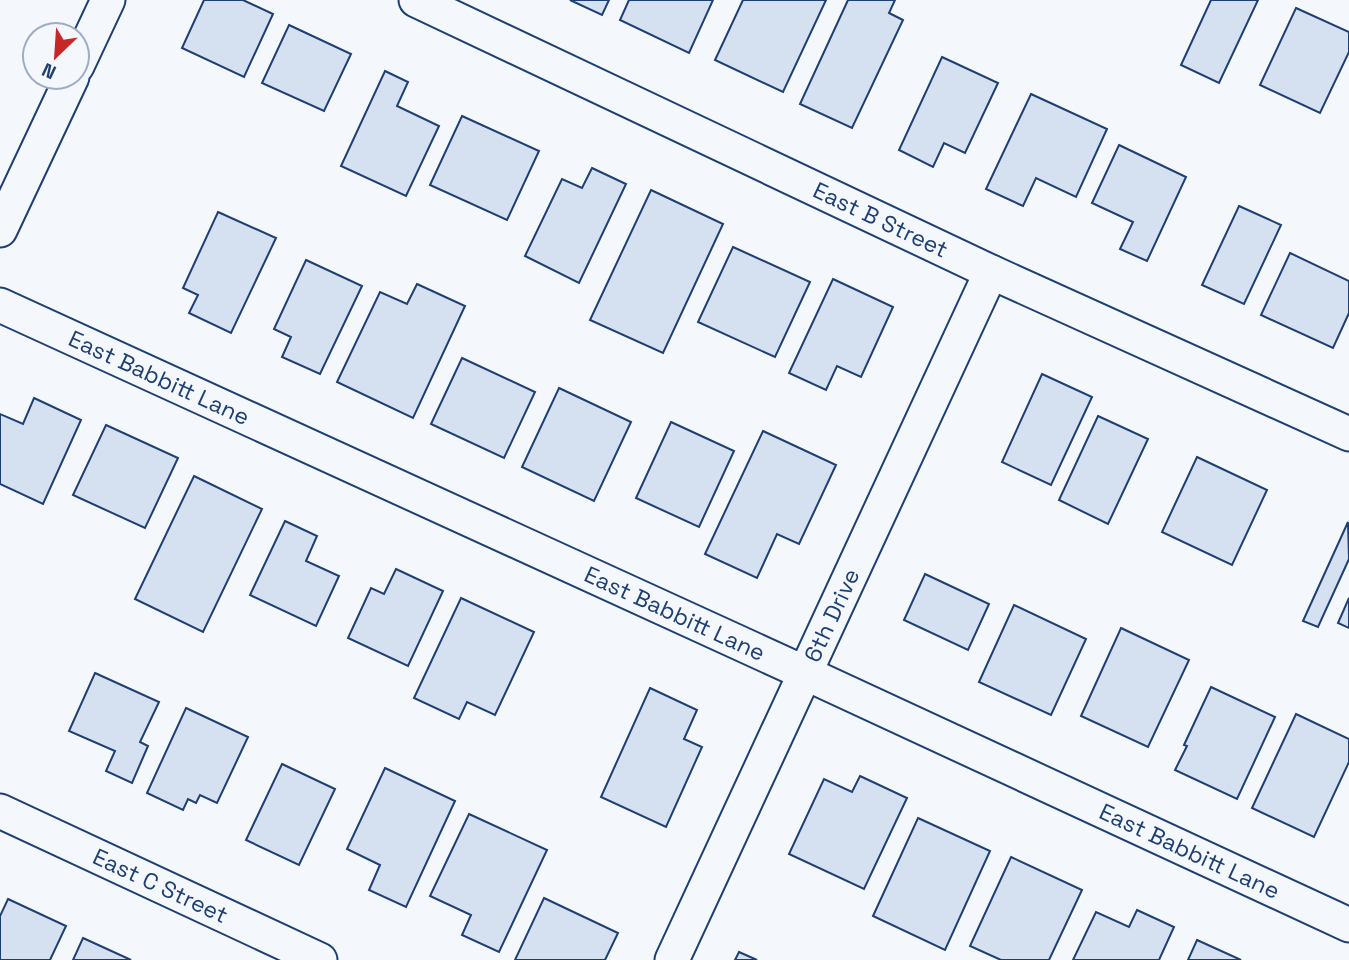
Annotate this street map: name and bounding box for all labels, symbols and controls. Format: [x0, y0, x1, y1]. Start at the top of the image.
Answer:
north arrow [21, 21, 91, 91]
text: N [38, 57, 60, 85]
street label: East B Street [808, 175, 953, 265]
street label: East Babbitt Lane [64, 323, 254, 432]
street label: East Babbitt Lane [580, 559, 770, 668]
street label: 6th Drive [797, 564, 866, 667]
street label: East Babbitt Lane [1095, 796, 1285, 906]
street label: East C Street [88, 841, 233, 930]

